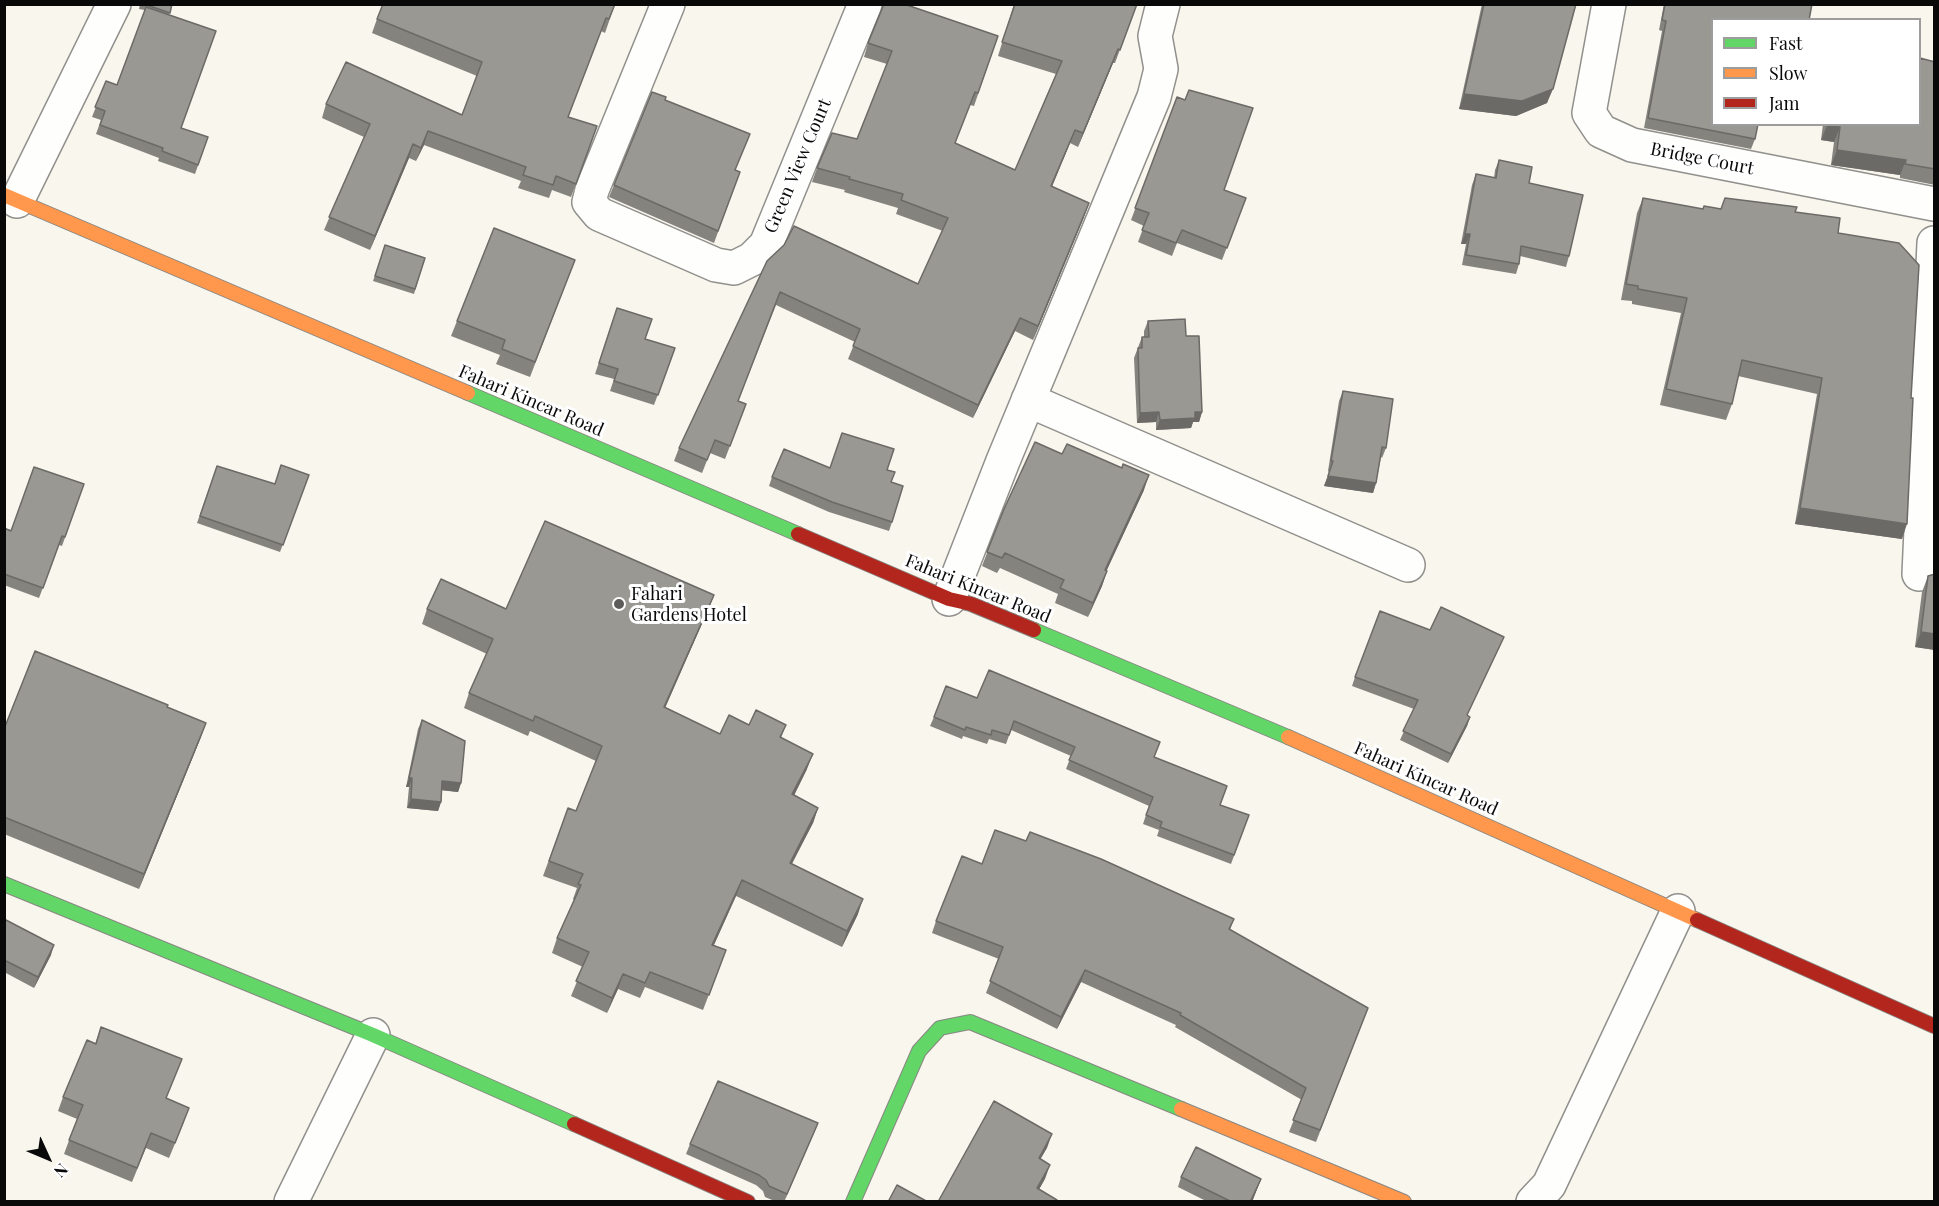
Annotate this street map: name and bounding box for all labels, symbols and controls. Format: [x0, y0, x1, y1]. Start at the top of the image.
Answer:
legend [1711, 18, 1921, 126]
text: Fast [1769, 31, 1802, 55]
text: Slow [1769, 61, 1807, 85]
text: Jam [1769, 91, 1799, 115]
street label: Green View Court [760, 95, 836, 237]
street label: Bridge Court [1648, 138, 1756, 180]
street label: Fahari Kincar Road [455, 361, 607, 441]
street label: Fahari Kincar Road [902, 550, 1054, 628]
place label: Fahari Gardens Hotel [631, 583, 747, 626]
marker: Fahari Gardens Hotel [612, 597, 626, 611]
street label: Fahari Kincar Road [1351, 738, 1501, 820]
north arrow [18, 1128, 78, 1188]
text: N [50, 1159, 73, 1182]

